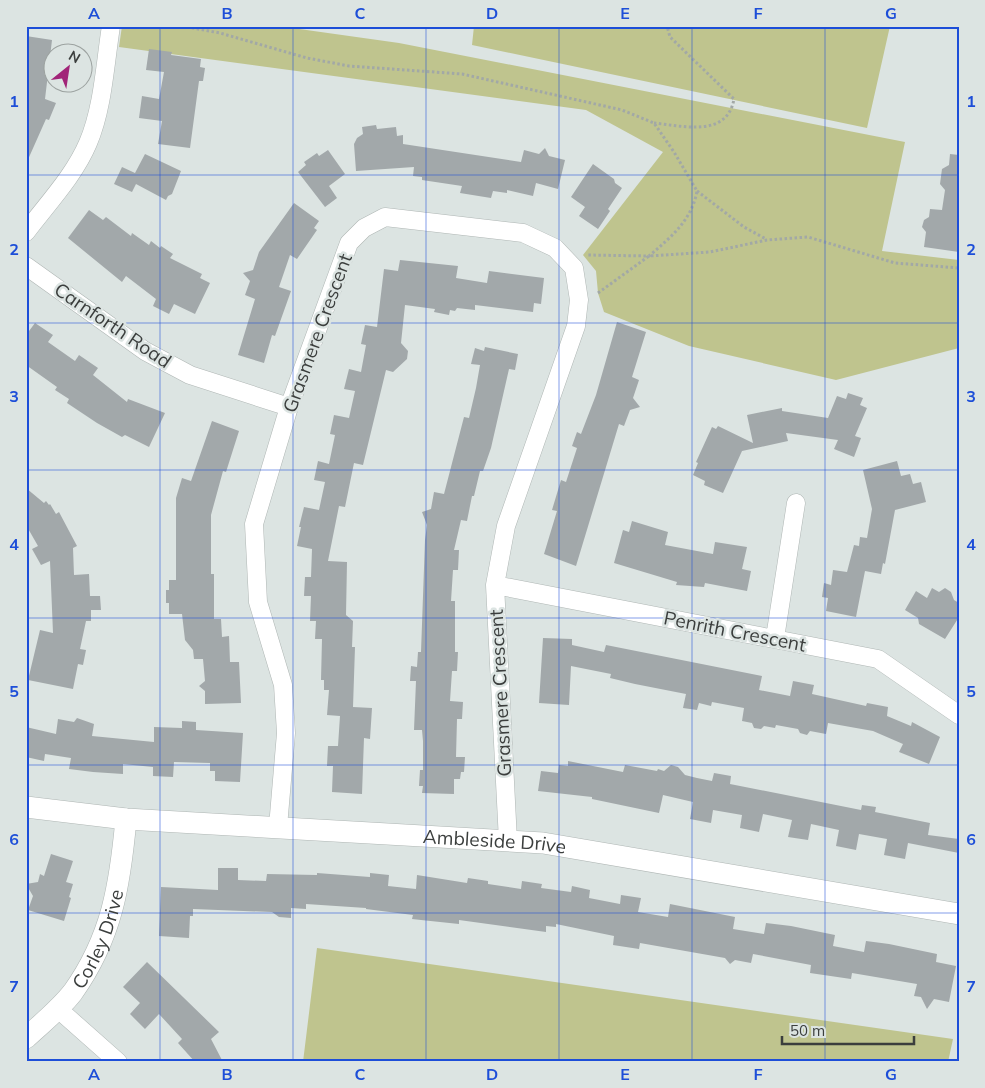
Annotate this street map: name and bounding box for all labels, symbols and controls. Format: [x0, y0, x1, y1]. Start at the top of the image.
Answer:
text: A [88, 3, 100, 23]
text: B [221, 3, 233, 23]
text: C [355, 3, 366, 23]
text: D [486, 3, 498, 23]
text: E [620, 3, 630, 23]
text: F [753, 3, 763, 23]
text: G [885, 3, 897, 23]
north arrow [42, 42, 92, 92]
text: N [65, 46, 84, 67]
text: 1 [9, 91, 19, 111]
text: 1 [966, 91, 976, 111]
text: 2 [9, 239, 19, 259]
text: 2 [966, 239, 976, 259]
street label: Grasmere Crescent [277, 250, 357, 416]
street label: Carnforth Road [50, 277, 176, 373]
text: 3 [9, 386, 19, 406]
text: 3 [966, 386, 976, 406]
text: 4 [9, 534, 19, 554]
text: 4 [966, 534, 976, 554]
street label: Penrith Crescent [662, 605, 809, 657]
street label: Grasmere Crescent [484, 608, 516, 777]
text: 5 [9, 681, 19, 701]
text: 5 [966, 681, 976, 701]
street label: Ambleside Drive [422, 824, 568, 859]
text: 6 [9, 829, 19, 849]
text: 6 [966, 829, 976, 849]
street label: Corley Drive [67, 887, 128, 993]
text: 7 [9, 976, 19, 996]
text: 7 [966, 976, 976, 996]
scale bar [782, 1013, 915, 1045]
text: 50 m [790, 1021, 825, 1040]
text: A [88, 1064, 100, 1084]
text: B [221, 1064, 233, 1084]
text: C [355, 1064, 366, 1084]
text: D [486, 1064, 498, 1084]
text: E [620, 1064, 630, 1084]
text: F [753, 1064, 763, 1084]
text: G [885, 1064, 897, 1084]

